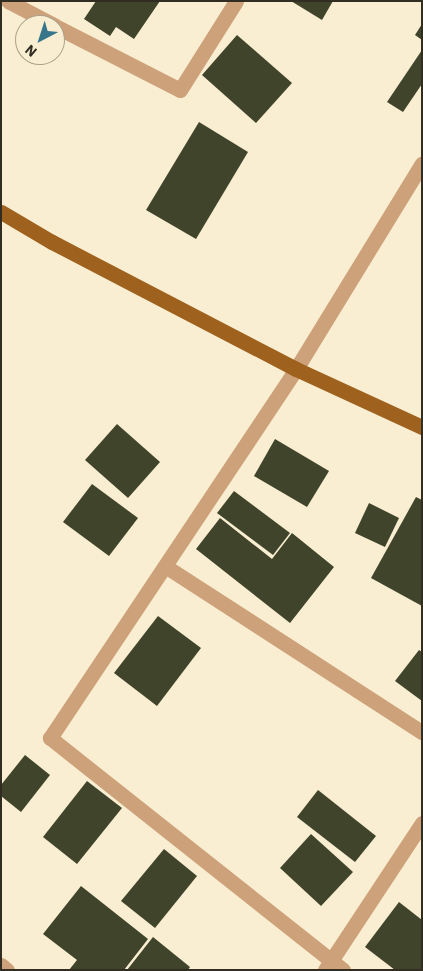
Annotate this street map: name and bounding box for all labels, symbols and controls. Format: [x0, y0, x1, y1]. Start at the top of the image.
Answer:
north arrow [15, 15, 65, 65]
text: N [21, 41, 41, 61]

